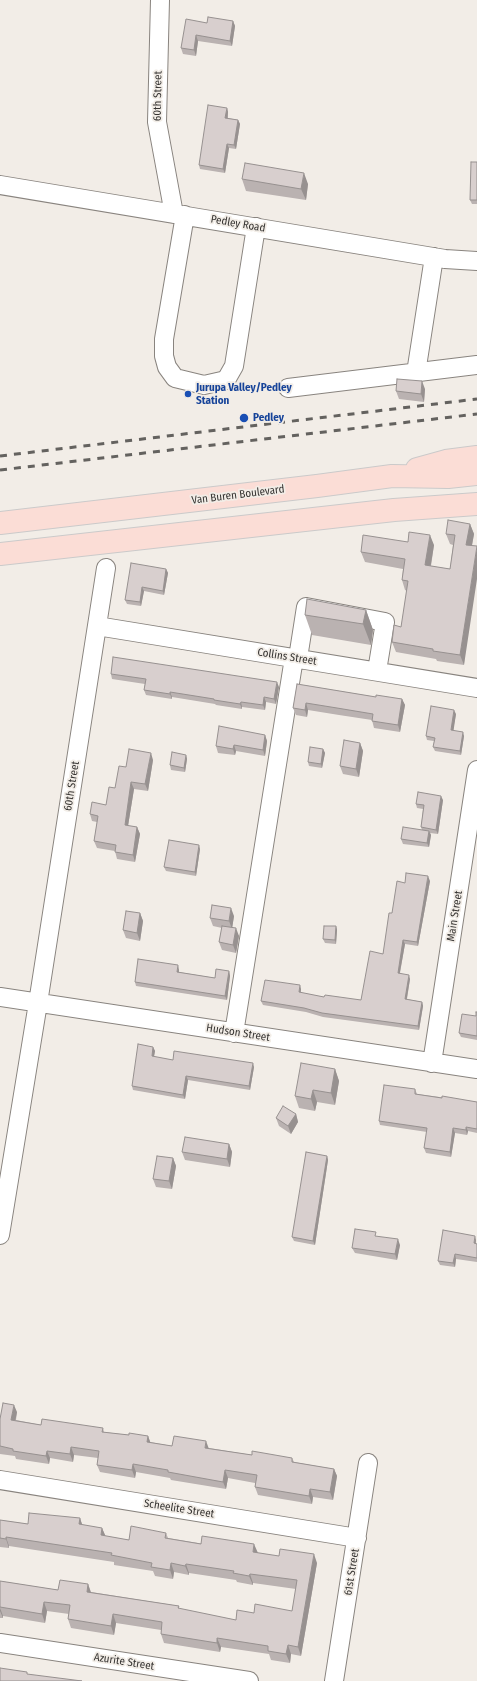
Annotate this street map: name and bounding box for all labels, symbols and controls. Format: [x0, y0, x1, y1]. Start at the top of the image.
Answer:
street label: 60th Street [151, 71, 165, 121]
street label: Pedley Road [210, 213, 266, 235]
place label: Jurupa Valley/Pedley Station [196, 381, 292, 407]
marker: Jurupa Valley/Pedley Station [183, 389, 193, 399]
place label: Pedley [253, 411, 284, 425]
marker: Pedley [238, 412, 250, 424]
street label: Van Buren Boulevard [191, 483, 285, 507]
street label: Collins Street [256, 646, 318, 668]
street label: 60th Street [62, 760, 82, 812]
street label: Main Street [444, 890, 466, 942]
street label: Hudson Street [205, 1021, 271, 1045]
street label: Scheelite Street [143, 1497, 215, 1521]
street label: 61st Street [342, 1548, 362, 1596]
street label: Azurite Street [93, 1651, 155, 1673]

